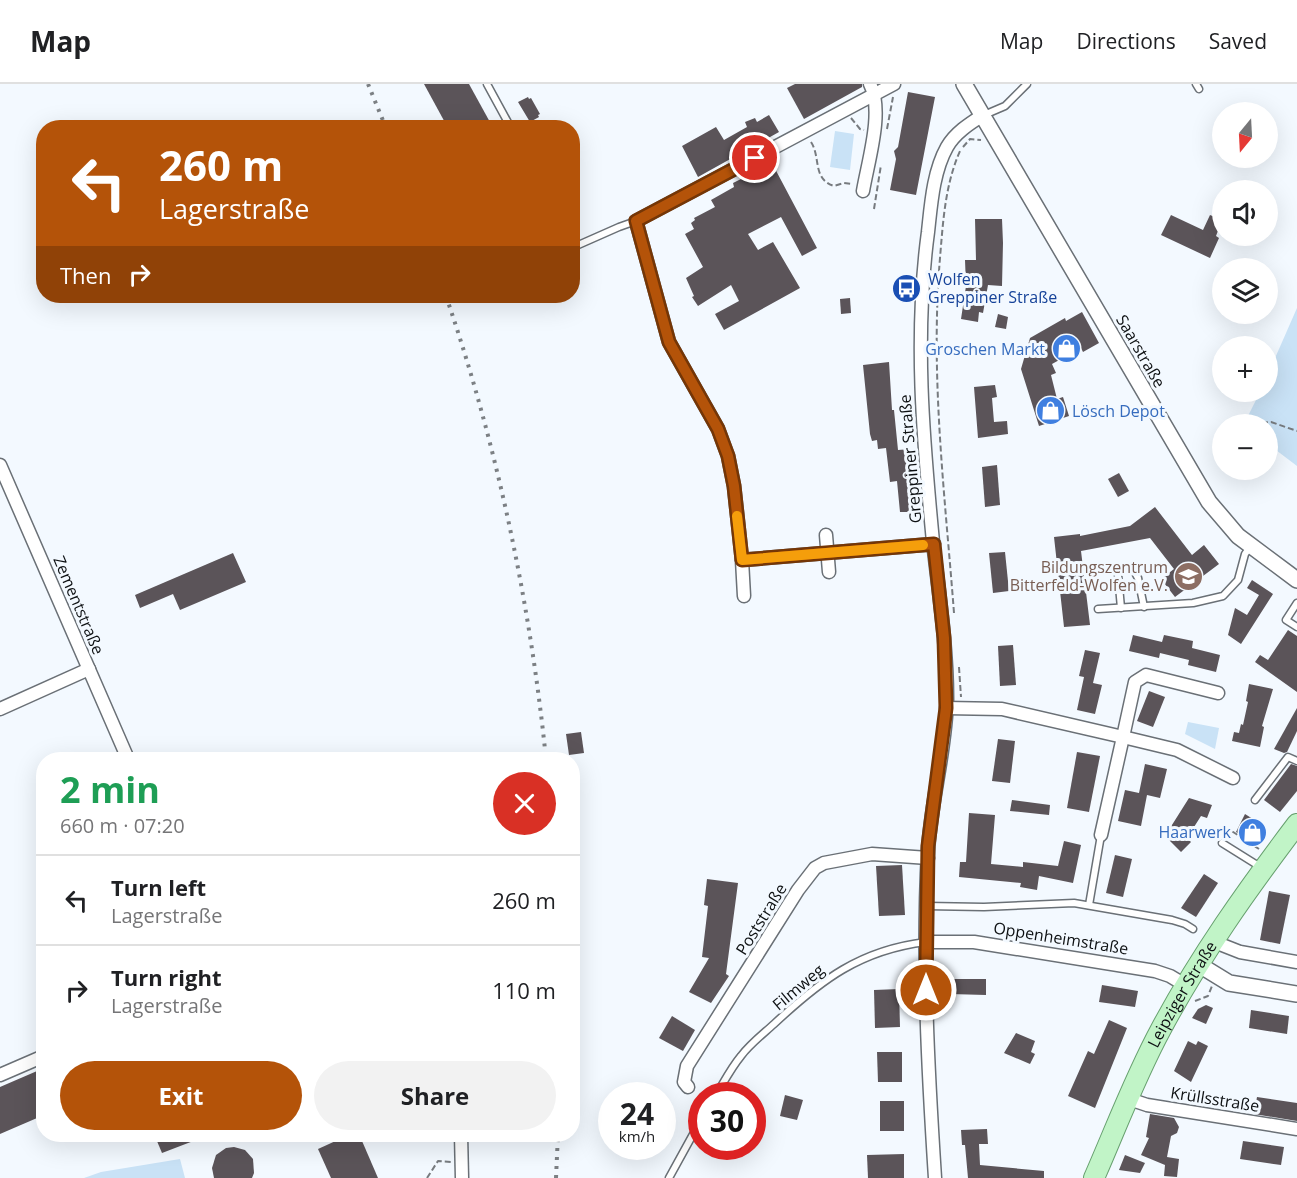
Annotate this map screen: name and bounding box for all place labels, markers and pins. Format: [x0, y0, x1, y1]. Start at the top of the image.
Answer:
pin [729, 132, 780, 183]
place label: Wolfen Greppiner Straße [928, 268, 1057, 308]
bus stop icon: Wolfen Greppiner Straße [891, 272, 923, 304]
shop icon: Groschen Markt [1050, 333, 1082, 365]
place label: Groschen Markt [925, 338, 1045, 360]
shop icon: Lösch Depot [1035, 395, 1067, 427]
place label: Lösch Depot [1072, 400, 1165, 422]
place label: Bildungszentrum Bitterfeld-Wolfen e.V. [1010, 556, 1168, 596]
school or university icon: Bildungszentrum Bitterfeld-Wolfen e.V. [1173, 560, 1205, 592]
shop icon: Haarwerk [1236, 816, 1268, 848]
place label: Haarwerk [1159, 821, 1232, 843]

